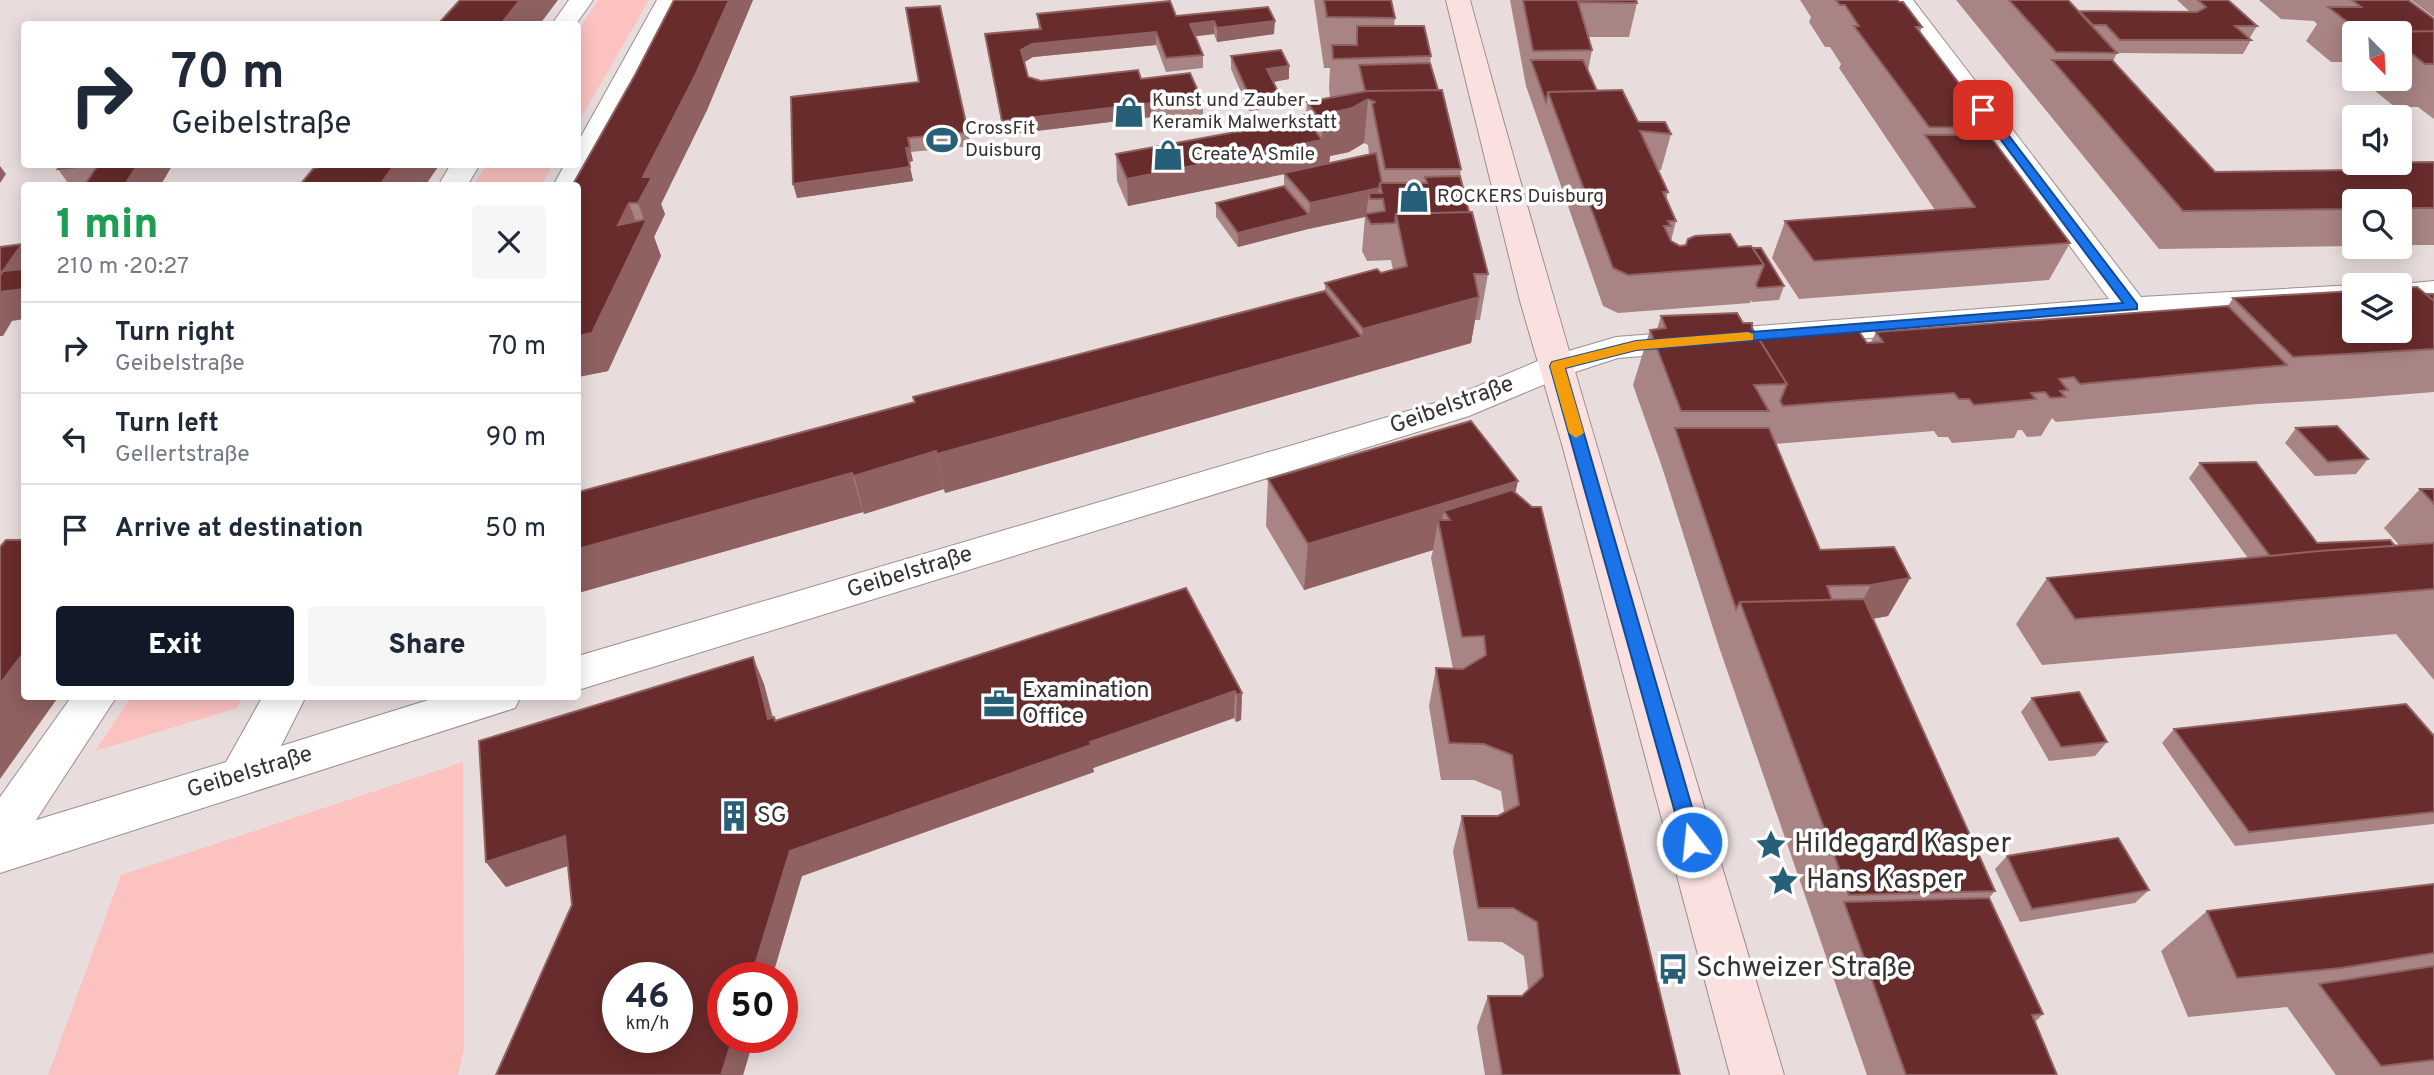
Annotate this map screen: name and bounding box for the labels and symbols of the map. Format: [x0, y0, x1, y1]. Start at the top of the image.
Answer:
north arrow [2342, 21, 2412, 91]
pin [1953, 80, 2013, 140]
place label: Kunst und Zauber – Keramik Malwerkstatt [1152, 89, 1337, 135]
shop icon: Kunst und Zauber – Keramik Malwerkstatt [1112, 95, 1146, 129]
place label: CrossFit Duisburg [965, 117, 1042, 163]
sports icon: CrossFit Duisburg [925, 123, 959, 157]
shop icon: Create A Smile [1151, 138, 1185, 172]
place label: Create A Smile [1191, 143, 1315, 167]
shop icon: ROCKERS Duisburg [1397, 180, 1431, 214]
place label: ROCKERS Duisburg [1437, 185, 1604, 209]
street label: Geibelstraße [1386, 370, 1518, 442]
street label: Geibelstraße [844, 540, 976, 606]
place label: Examination Office [1022, 677, 1149, 732]
office icon: Examination Office [982, 687, 1016, 721]
street label: Geibelstraße [184, 740, 316, 806]
building icon: SG [717, 799, 751, 833]
place label: SG [757, 802, 787, 831]
position arrow [1655, 805, 1729, 879]
place label: Hildegard Kasper [1794, 827, 2011, 863]
place icon: Hildegard Kasper [1754, 828, 1788, 862]
place label: Hans Kasper [1806, 863, 1964, 899]
place icon: Hans Kasper [1766, 864, 1800, 898]
place label: Schweizer Straße [1696, 951, 1912, 987]
bus stop icon: Schweizer Straße [1656, 952, 1690, 986]
speed limit sign: 50 [707, 962, 798, 1053]

